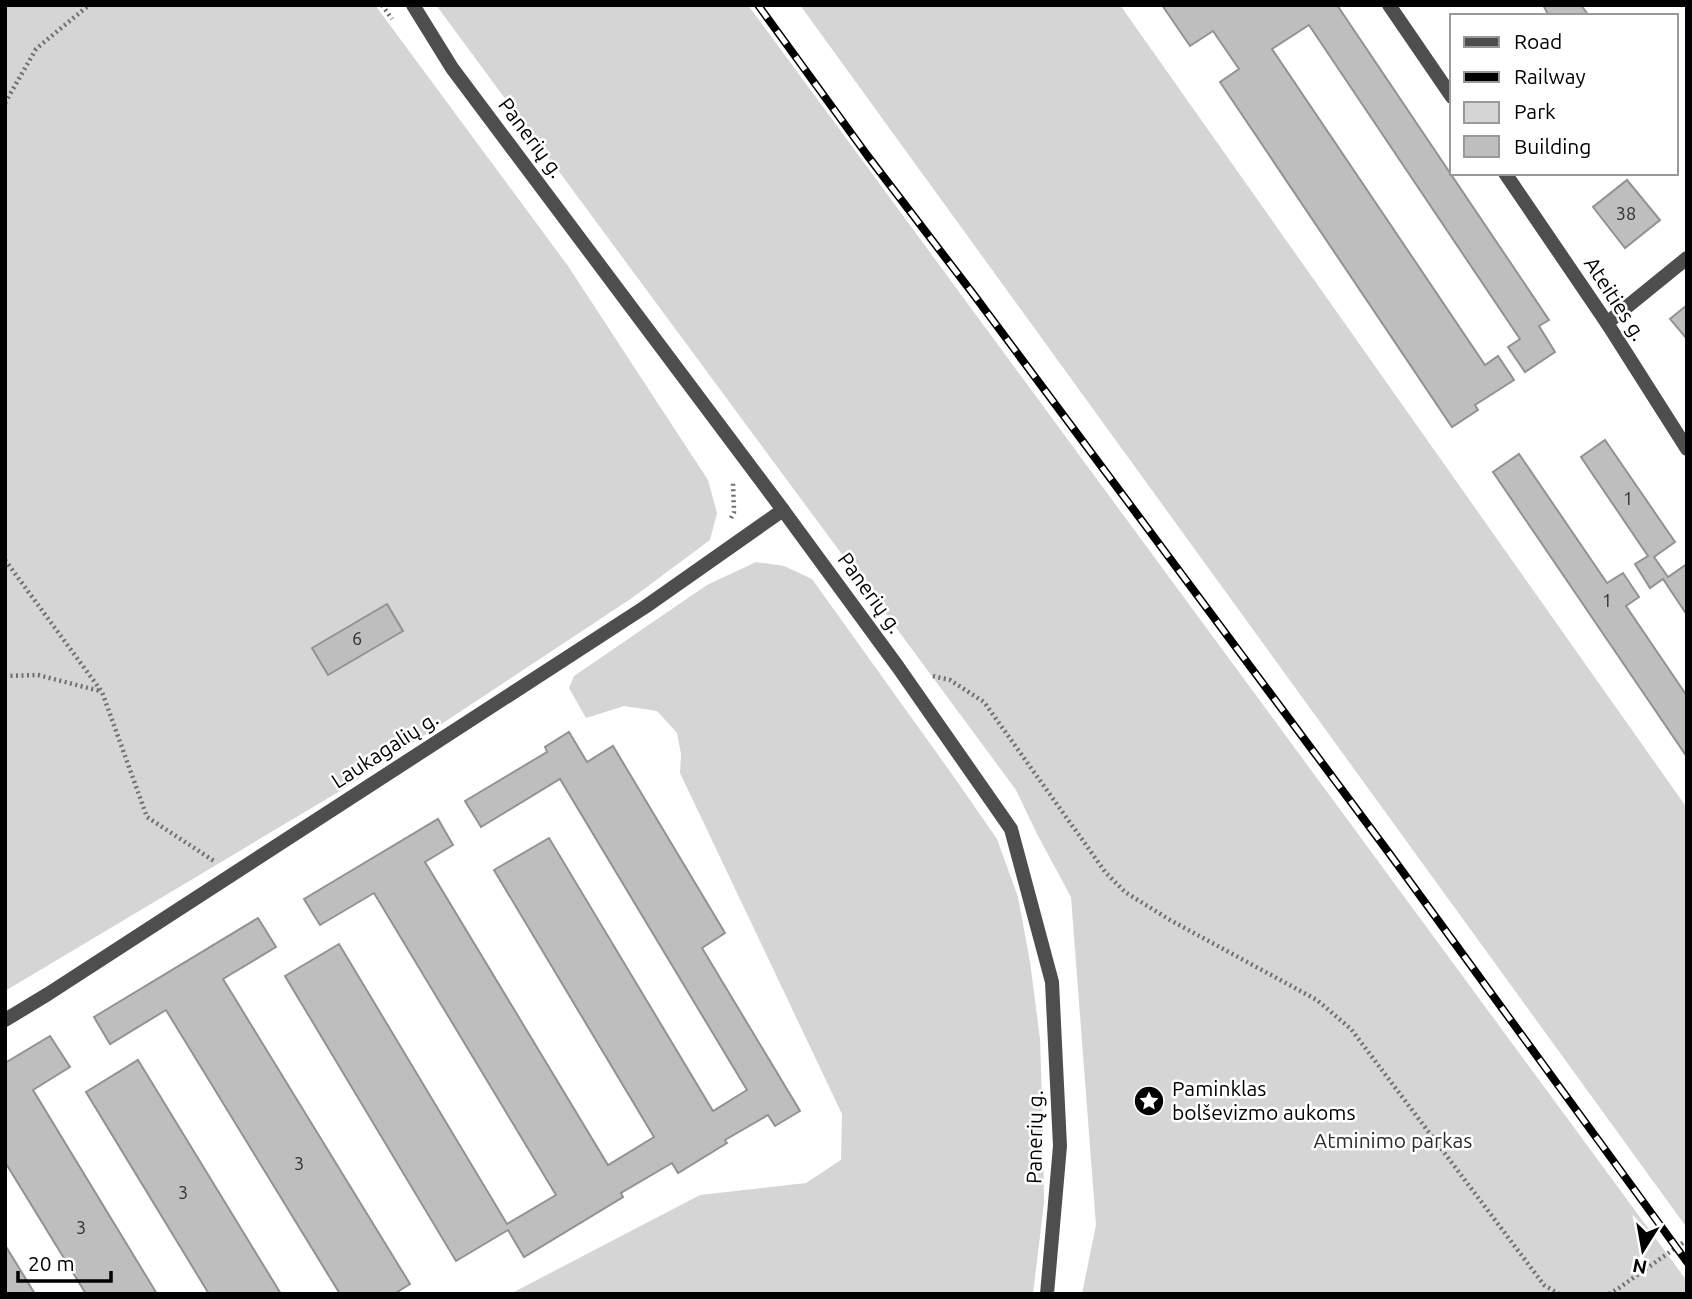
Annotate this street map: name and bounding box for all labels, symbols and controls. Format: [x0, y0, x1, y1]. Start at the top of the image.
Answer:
legend [1450, 14, 1678, 175]
text: Road [1514, 29, 1562, 53]
text: Railway [1514, 64, 1586, 88]
street label: Panerių g. [494, 93, 570, 182]
text: Park [1514, 99, 1556, 123]
text: Building [1514, 134, 1591, 158]
house number: 38 [1616, 203, 1636, 223]
street label: Ateities g. [1580, 252, 1652, 345]
house number: 1 [1623, 488, 1633, 508]
street label: Panerių g. [834, 547, 908, 637]
house number: 1 [1602, 590, 1612, 610]
house number: 6 [352, 628, 362, 648]
street label: Laukagalių g. [327, 706, 442, 793]
place label: Paminklas bolševizmo aukoms [1172, 1076, 1356, 1124]
place icon: Paminklas bolševizmo aukoms [1132, 1084, 1166, 1118]
street label: Panerių g. [1021, 1090, 1047, 1184]
park label: Atminimo parkas [1314, 1128, 1472, 1152]
house number: 3 [294, 1153, 304, 1173]
house number: 3 [178, 1182, 188, 1202]
north arrow [1608, 1215, 1678, 1285]
house number: 3 [76, 1217, 86, 1237]
scale bar [18, 1240, 110, 1284]
text: 20 m [28, 1251, 75, 1275]
text: N [1631, 1255, 1649, 1279]

